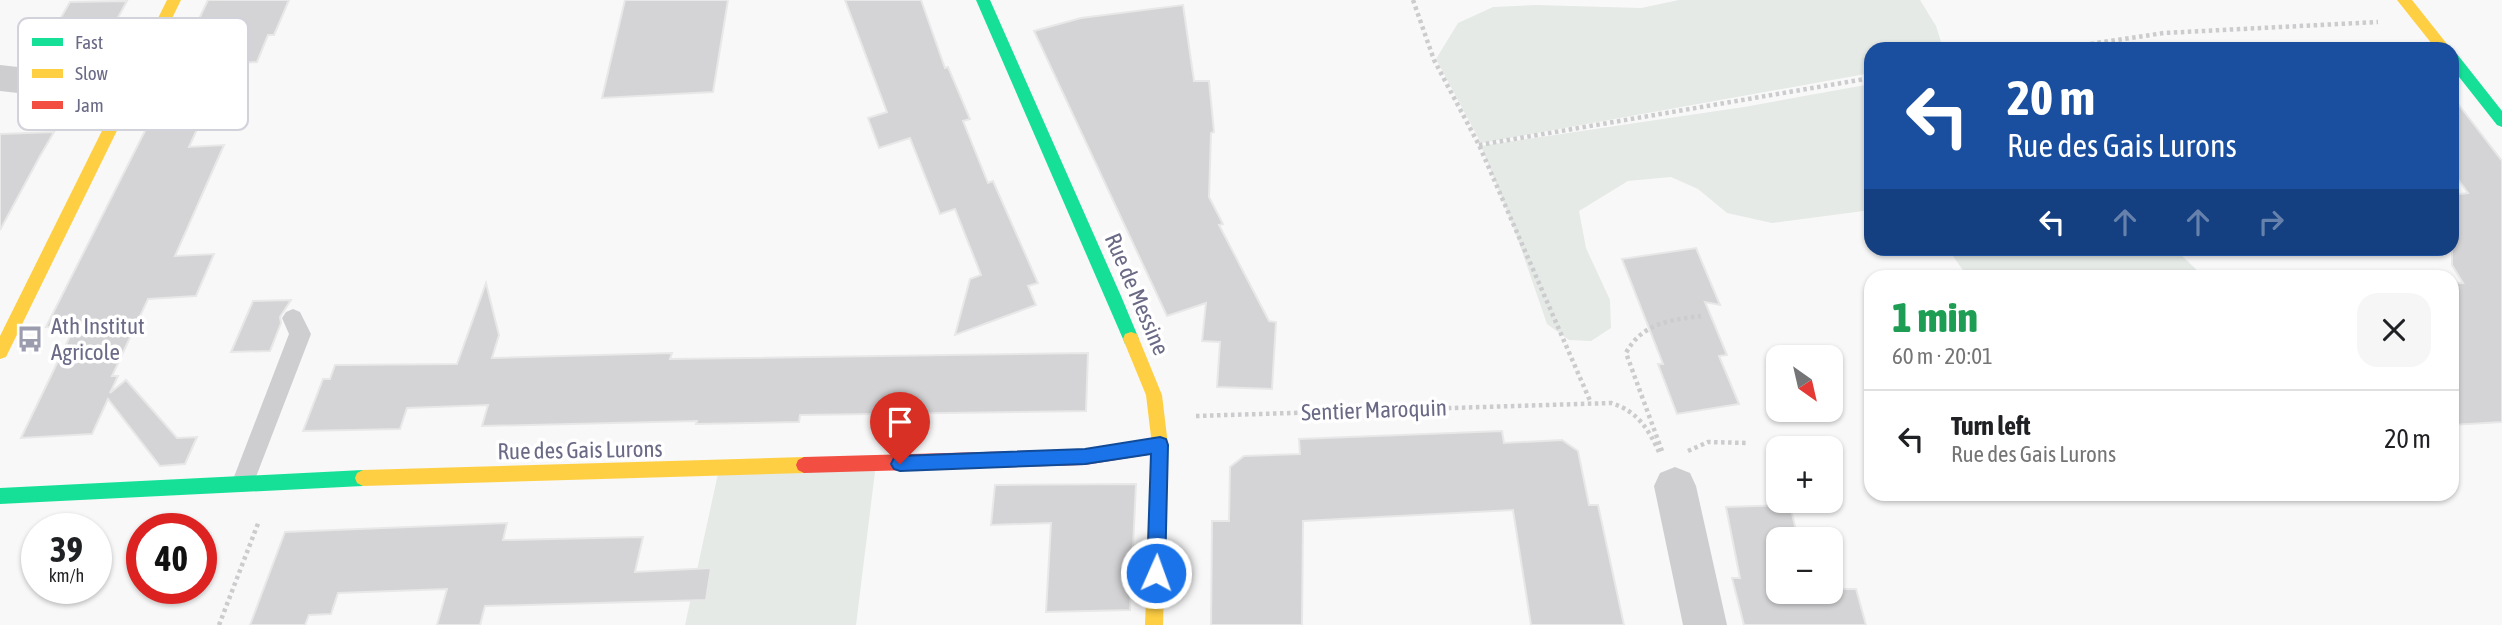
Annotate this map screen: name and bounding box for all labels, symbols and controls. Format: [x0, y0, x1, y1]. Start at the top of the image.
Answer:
legend [18, 18, 248, 130]
text: Fast [75, 31, 103, 53]
text: Slow [75, 62, 109, 84]
text: 20 m [2007, 69, 2095, 125]
icon: left [1892, 70, 1983, 161]
text: Jam [75, 94, 104, 116]
text: Rue des Gais Lurons [2007, 127, 2237, 164]
icon: left [2033, 203, 2071, 241]
icon: ahead [2106, 203, 2144, 241]
icon: ahead [2179, 203, 2217, 241]
icon: right [2252, 203, 2290, 241]
street label: Rue de Messine [1100, 229, 1174, 359]
text: 1 min [1892, 293, 1978, 341]
button: close [2357, 293, 2431, 367]
place label: Ath Institut Agricole [51, 313, 145, 365]
bus stop icon: Ath Institut Agricole [15, 324, 45, 354]
text: 60 m · 20:01 [1892, 343, 1993, 369]
north arrow [1766, 345, 1843, 422]
map controls [1766, 345, 1843, 604]
pin [870, 392, 930, 464]
street label: Sentier Maroquin [1301, 394, 1447, 426]
icon: arrive [881, 403, 919, 441]
text: Turn left [1951, 411, 2031, 441]
icon: left [1892, 420, 1930, 458]
text: 20 m [2384, 424, 2431, 454]
street label: Rue des Gais Lurons [497, 436, 663, 464]
button: + [1766, 436, 1843, 513]
text: Rue des Gais Lurons [1951, 441, 2116, 467]
speed limit sign: 40 [126, 513, 217, 604]
button: − [1766, 527, 1843, 604]
text: 39 [50, 529, 83, 569]
position arrow [1119, 536, 1193, 610]
text: km/h [49, 565, 84, 586]

